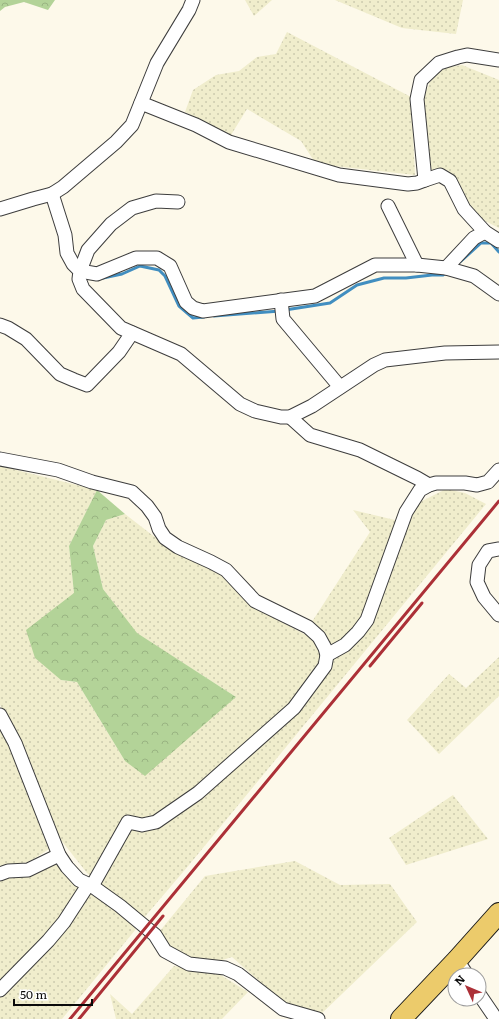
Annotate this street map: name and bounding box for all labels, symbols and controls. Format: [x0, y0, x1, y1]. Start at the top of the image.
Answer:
north arrow [447, 967, 487, 1007]
text: N [450, 970, 468, 988]
scale bar [14, 981, 92, 1007]
text: 50 m [20, 985, 47, 1003]

